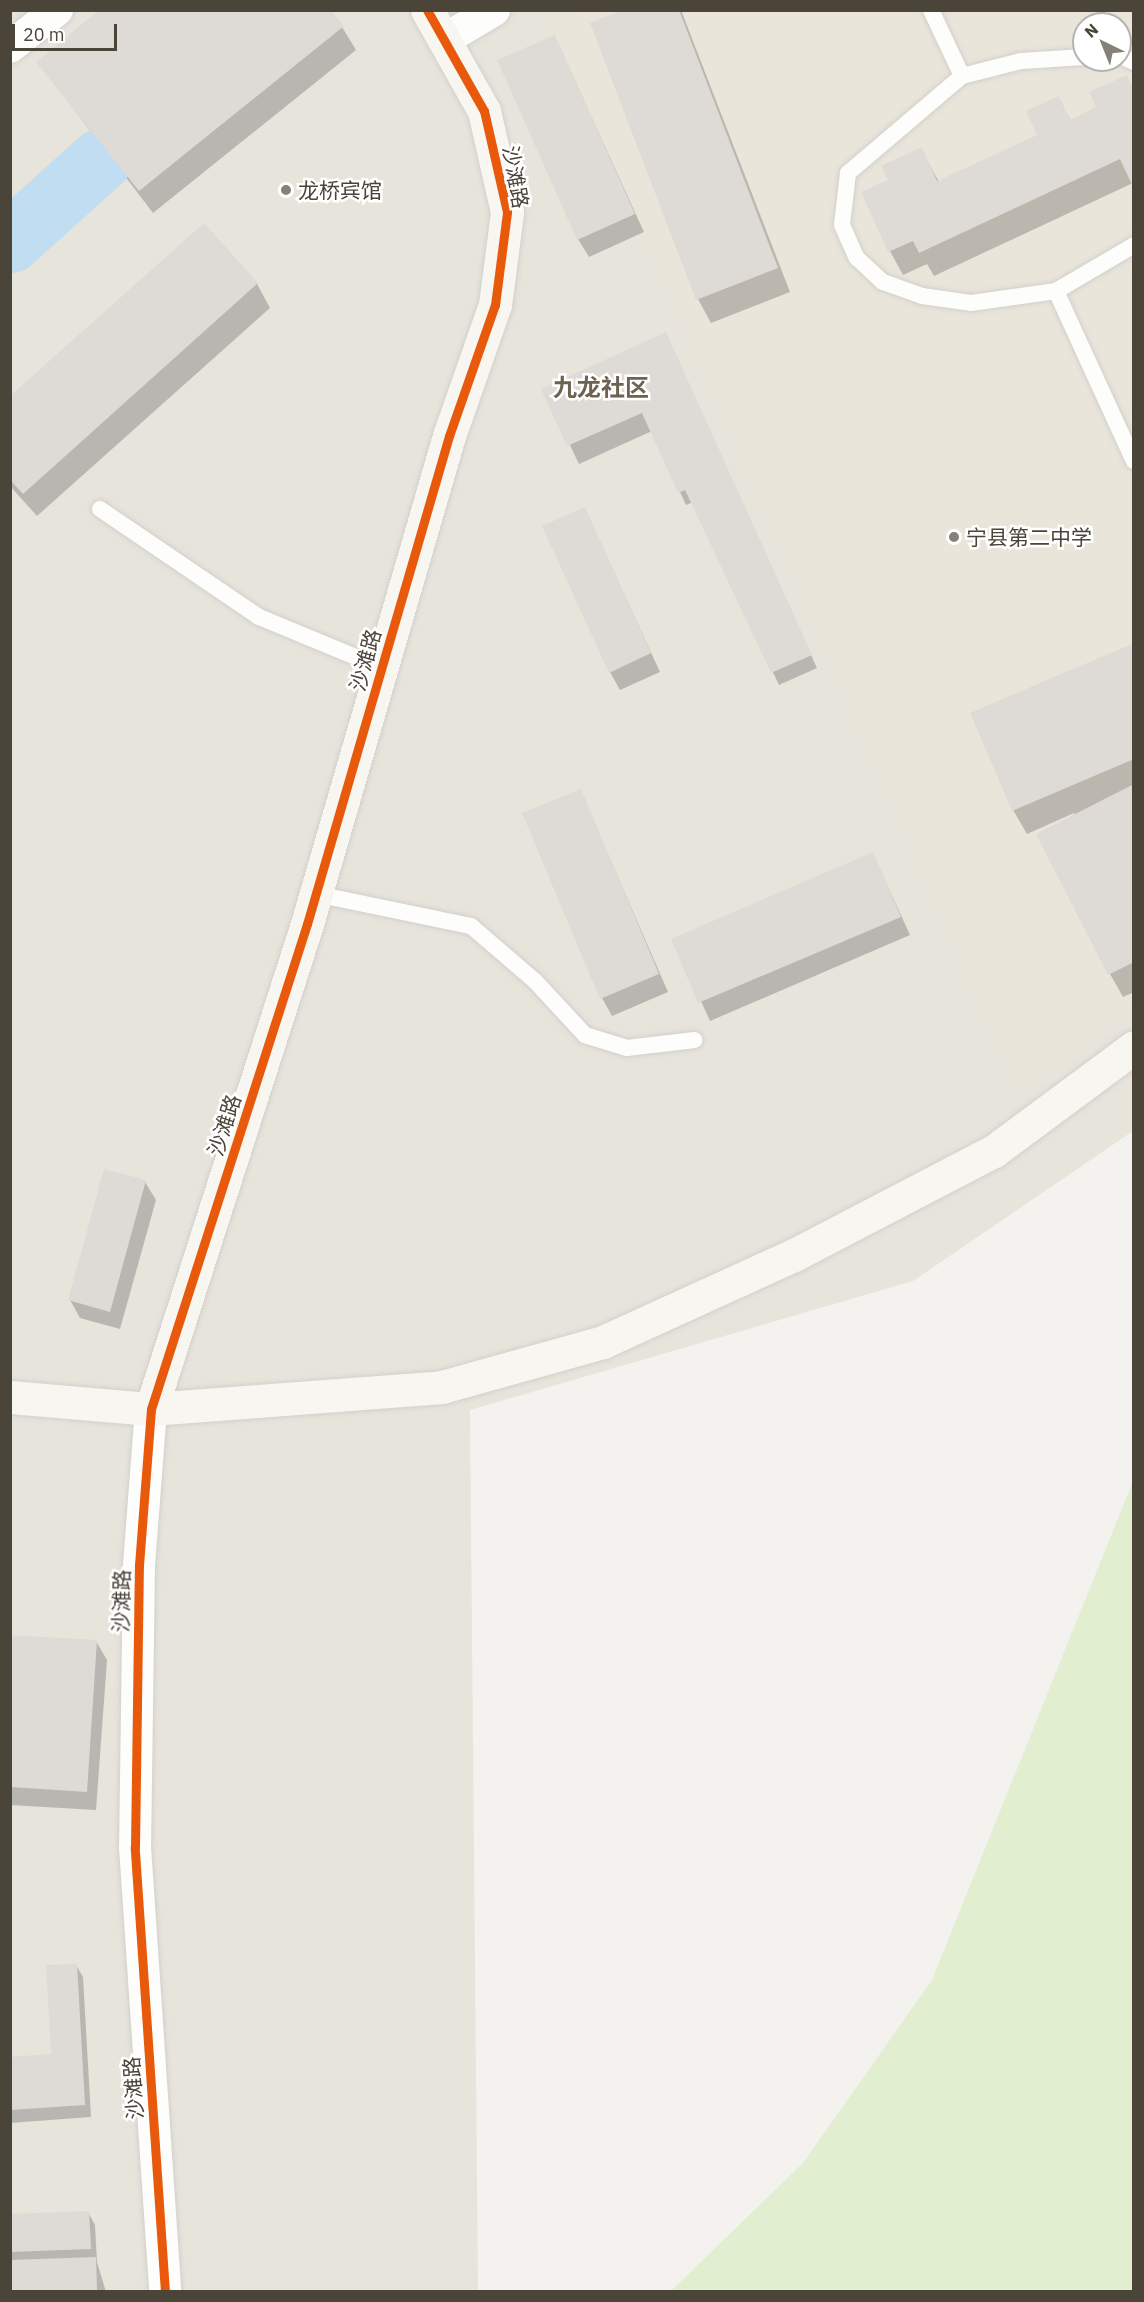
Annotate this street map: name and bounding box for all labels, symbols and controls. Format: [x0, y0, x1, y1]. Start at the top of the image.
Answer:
scale bar [15, 12, 120, 50]
north arrow [1072, 12, 1132, 72]
text: N [1080, 19, 1102, 42]
text: 20 m [23, 23, 65, 46]
street label: 沙滩路 [498, 144, 534, 210]
place label: 龙桥宾馆 [298, 177, 382, 203]
marker: 龙桥宾馆 [279, 183, 293, 197]
district label: 九龙社区 [553, 374, 649, 402]
place label: 宁县第二中学 [966, 524, 1092, 550]
marker: 宁县第二中学 [947, 530, 961, 544]
street label: 沙滩路 [344, 626, 386, 694]
street label: 沙滩路 [202, 1091, 246, 1159]
street label: 沙滩路 [108, 1569, 134, 1633]
street label: 沙滩路 [118, 2056, 148, 2120]

